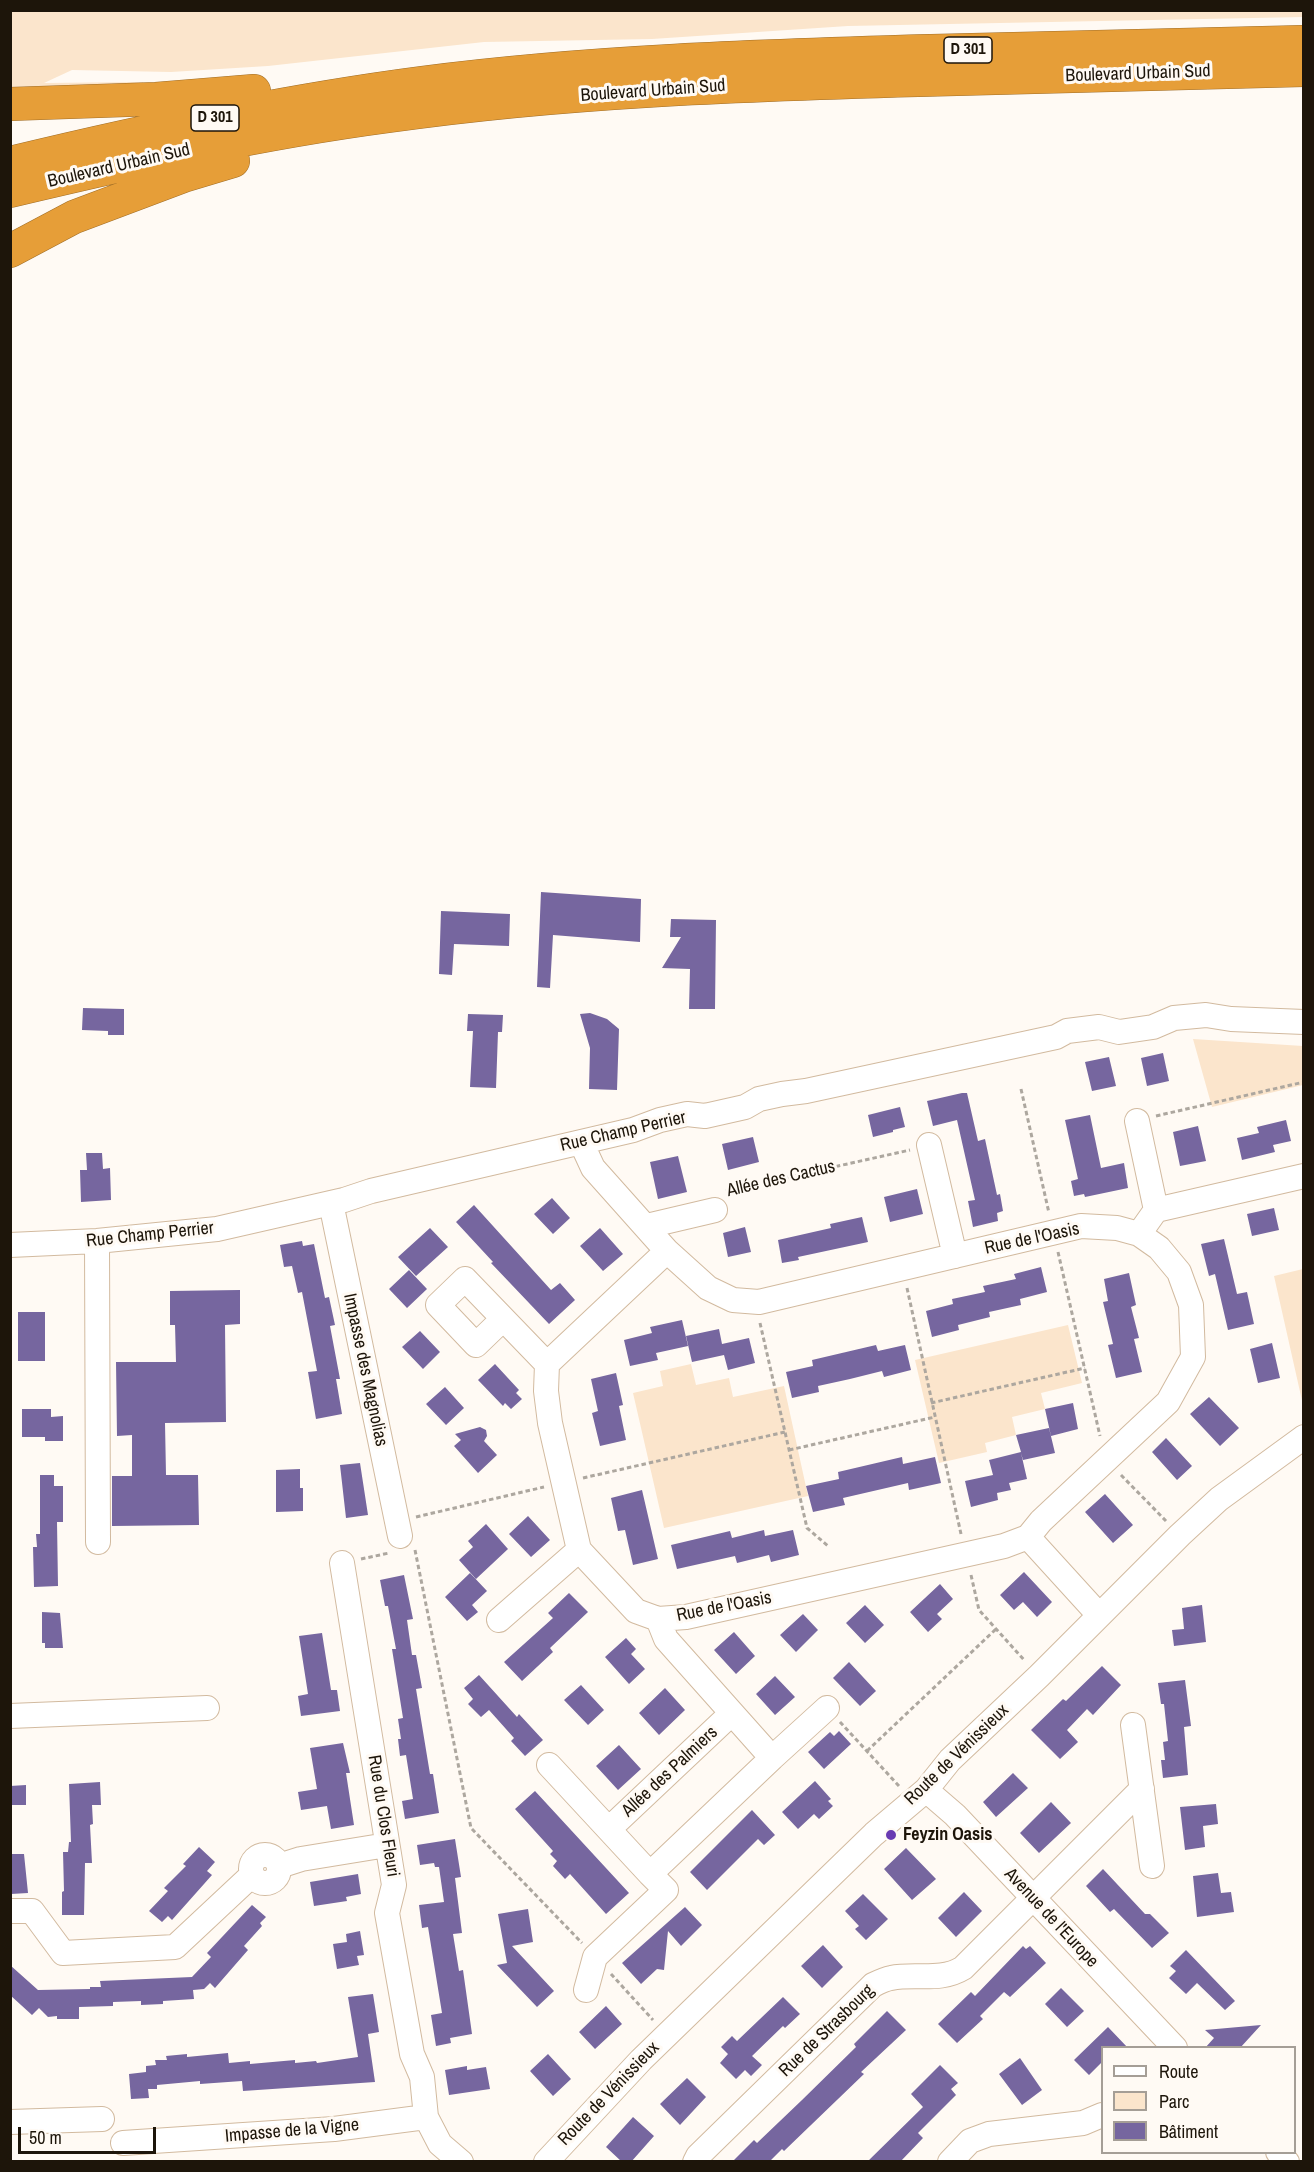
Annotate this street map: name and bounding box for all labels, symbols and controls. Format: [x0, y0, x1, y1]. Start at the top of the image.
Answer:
road number: D 301 [944, 37, 992, 63]
street label: Boulevard Urbain Sud [1065, 61, 1211, 87]
street label: Boulevard Urbain Sud [580, 75, 726, 107]
road number: D 301 [191, 105, 239, 131]
street label: Boulevard Urbain Sud [46, 139, 192, 193]
street label: Rue Champ Perrier [558, 1107, 688, 1157]
street label: Allée des Cactus [725, 1156, 837, 1202]
street label: Rue Champ Perrier [85, 1218, 215, 1252]
street label: Rue de l'Oasis [983, 1218, 1081, 1260]
street label: Impasse des Magnolias [338, 1292, 392, 1448]
street label: Rue de l'Oasis [675, 1587, 773, 1627]
street label: Route de Vénissieux [901, 1700, 1013, 1810]
street label: Allée des Palmiers [618, 1722, 722, 1822]
street label: Rue du Clos Fleuri [363, 1754, 403, 1878]
place label: Feyzin Oasis [903, 1824, 993, 1846]
marker: Feyzin Oasis [884, 1828, 898, 1842]
street label: Avenue de l'Europe [999, 1864, 1103, 1972]
street label: Rue de Strasbourg [775, 1980, 879, 2082]
street label: Route de Vénissieux [554, 2038, 664, 2150]
legend [1101, 2046, 1296, 2154]
text: Route [1159, 2059, 1198, 2084]
text: Parc [1159, 2089, 1189, 2114]
street label: Impasse de la Vigne [224, 2114, 360, 2148]
scale bar [21, 2115, 159, 2153]
text: Bâtiment [1159, 2119, 1218, 2144]
text: 50 m [29, 2125, 62, 2150]

